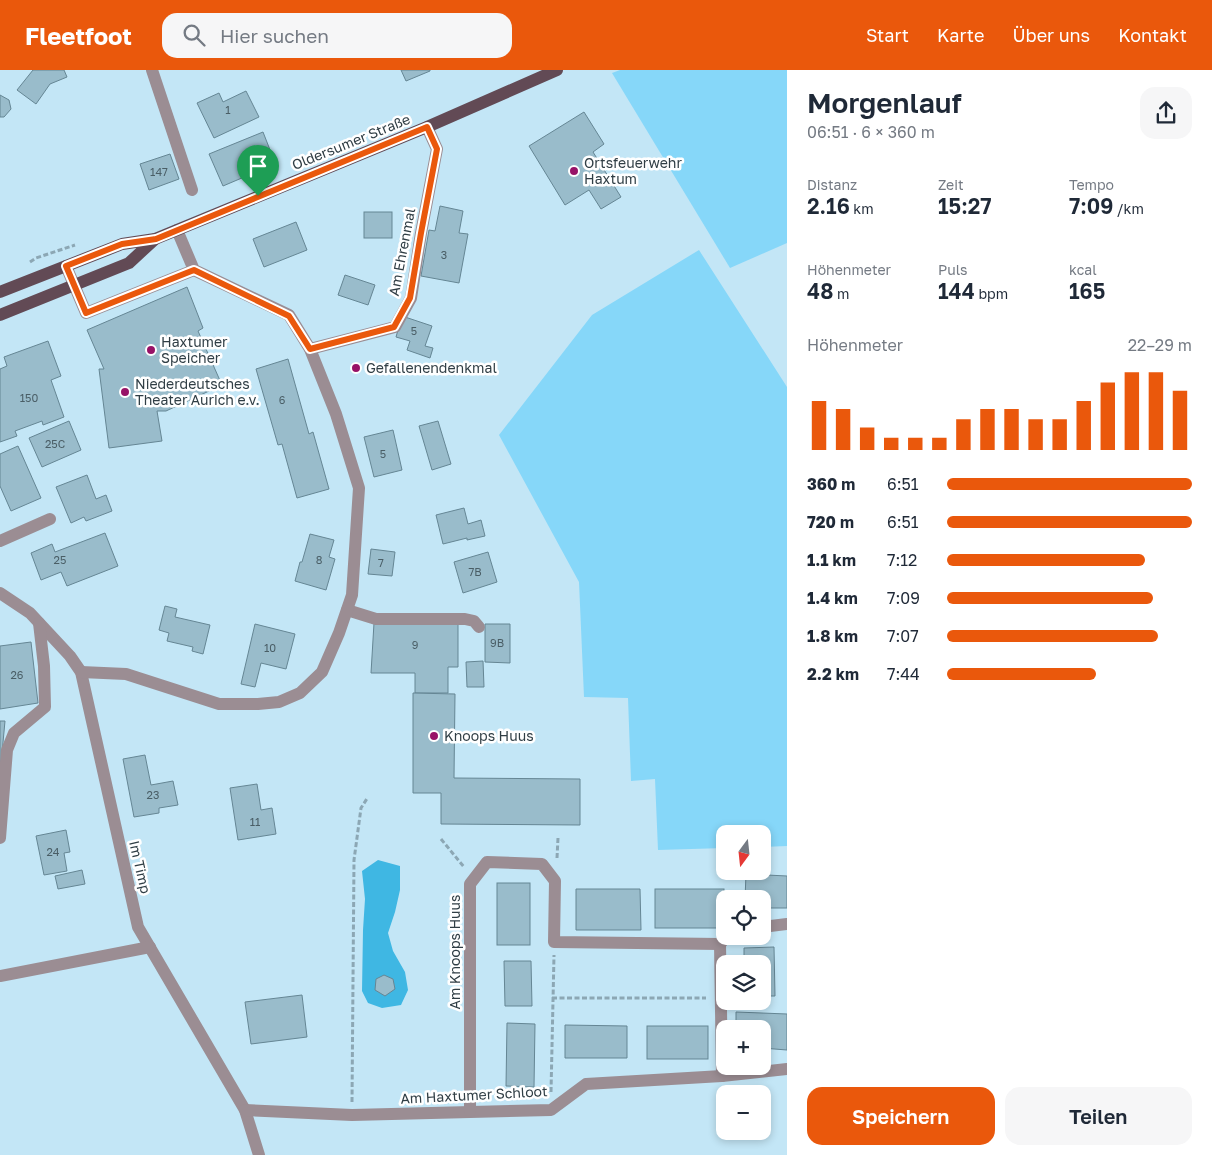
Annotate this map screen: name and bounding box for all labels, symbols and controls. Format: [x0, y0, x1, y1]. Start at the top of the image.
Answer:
search box [162, 13, 512, 58]
text: Fleetfoot [25, 21, 132, 50]
icon: search [180, 21, 208, 49]
text: Hier suchen [220, 24, 329, 47]
text: Start [866, 24, 909, 46]
text: Karte [937, 24, 984, 46]
text: Über uns [1012, 24, 1090, 46]
text: Kontakt [1118, 24, 1187, 46]
text: Morgenlauf [807, 86, 962, 119]
button: share [1140, 87, 1192, 139]
house number: 1 [225, 103, 231, 116]
street label: Oldersumer Straße [289, 110, 412, 173]
text: 06:51 · 6 × 360 m [807, 122, 935, 142]
pin [237, 145, 279, 196]
icon: arrive [244, 152, 272, 180]
place label: Ortsfeuerwehr Haxtum [584, 154, 682, 187]
house number: 147 [150, 165, 168, 178]
marker: Ortsfeuerwehr Haxtum [568, 165, 580, 177]
text: Distanz [807, 176, 857, 193]
text: Zeit [938, 176, 964, 193]
text: Tempo [1069, 176, 1114, 193]
text: 2.16 [807, 193, 850, 219]
text: 15:27 [938, 193, 992, 219]
text: 7:09 [1069, 193, 1113, 219]
text: km [850, 200, 874, 217]
text: /km [1113, 200, 1144, 217]
street label: Am Ehrenmal [385, 206, 418, 297]
house number: 3 [441, 248, 447, 261]
text: Höhenmeter [807, 261, 891, 278]
text: Puls [938, 261, 968, 278]
text: kcal [1069, 261, 1097, 278]
text: 48 [807, 278, 833, 304]
text: 144 [938, 278, 975, 304]
text: 165 [1069, 278, 1105, 304]
text: m [833, 285, 849, 302]
text: bpm [975, 285, 1008, 302]
house number: 5 [411, 324, 417, 337]
place label: Haxtumer Speicher [161, 333, 228, 366]
text: Höhenmeter [807, 335, 903, 355]
text: 22–29 m [1128, 335, 1192, 355]
marker: Haxtumer Speicher [145, 344, 157, 356]
place label: Gefallenendenkmal [366, 359, 497, 376]
marker: Gefallenendenkmal [350, 362, 362, 374]
place label: Niederdeutsches Theater Aurich e.v. [135, 375, 260, 408]
marker: Niederdeutsches Theater Aurich e.v. [119, 386, 131, 398]
house number: 150 [20, 391, 38, 404]
house number: 6 [279, 393, 286, 406]
house number: 25C [45, 437, 65, 450]
house number: 5 [380, 447, 386, 460]
text: 360 m [807, 474, 855, 494]
text: 6:51 [887, 474, 919, 494]
text: 720 m [807, 512, 854, 532]
text: 6:51 [887, 512, 919, 532]
text: 1.1 km [807, 550, 856, 570]
text: 7:12 [887, 550, 917, 570]
house number: 25 [54, 553, 66, 566]
house number: 8 [316, 553, 323, 566]
house number: 7 [378, 556, 384, 569]
house number: 7B [468, 565, 482, 578]
text: 1.4 km [807, 588, 858, 608]
text: 7:09 [887, 588, 920, 608]
text: 1.8 km [807, 626, 858, 646]
text: 7:07 [887, 626, 919, 646]
house number: 9B [490, 636, 504, 649]
house number: 9 [412, 638, 418, 651]
house number: 10 [264, 641, 276, 654]
text: 2.2 km [807, 664, 859, 684]
text: 7:44 [887, 664, 920, 684]
house number: 26 [10, 668, 24, 681]
place label: Knoops Huus [444, 727, 534, 744]
marker: Knoops Huus [428, 730, 440, 742]
house number: 23 [147, 788, 159, 801]
house number: 11 [250, 815, 260, 828]
north arrow [716, 825, 771, 880]
map controls [716, 825, 771, 1140]
street label: Im Timp [126, 839, 155, 895]
house number: 24 [46, 845, 60, 858]
button: locate [716, 890, 771, 945]
street label: Am Knoops Huus [446, 895, 463, 1009]
button: layers [716, 955, 771, 1010]
button: + [716, 1020, 771, 1075]
street label: Am Haxtumer Schloot [400, 1082, 548, 1107]
button: − [716, 1085, 771, 1140]
button: Speichern [807, 1087, 995, 1145]
button: Teilen [1005, 1087, 1192, 1145]

